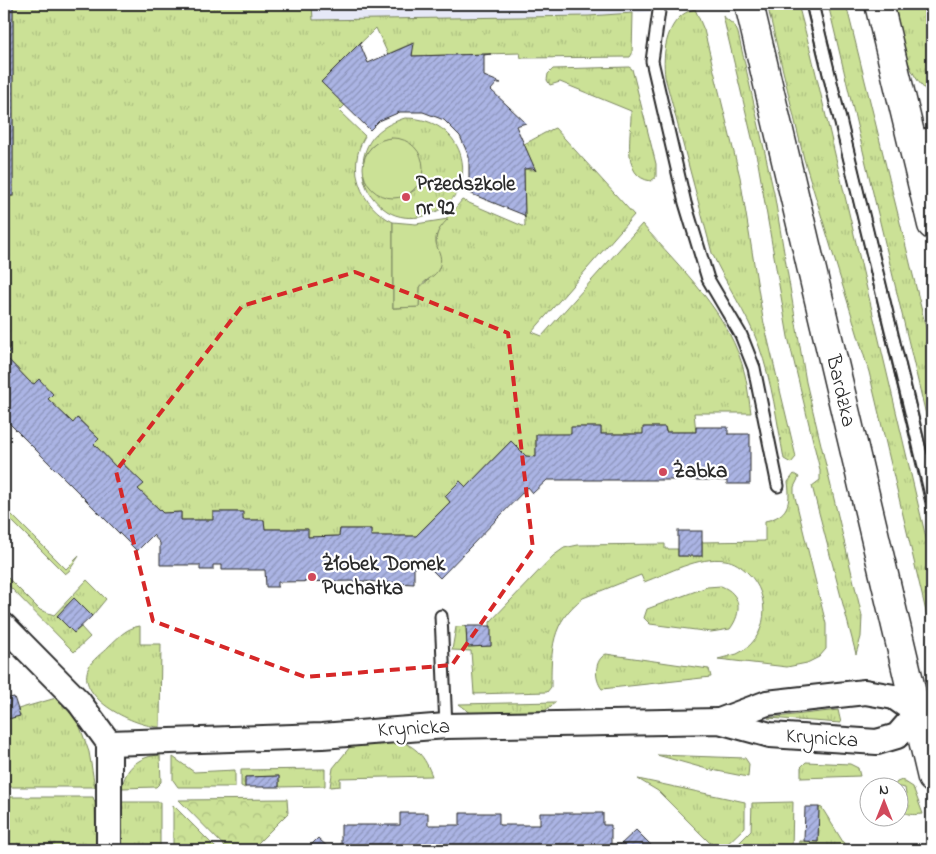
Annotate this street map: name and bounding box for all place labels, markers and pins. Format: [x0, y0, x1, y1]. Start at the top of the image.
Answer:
place label: Przedszkole nr 92 [416, 170, 516, 224]
marker: Przedszkole nr 92 [400, 191, 412, 203]
place label: Żabka [673, 457, 727, 487]
marker: Żabka [657, 466, 669, 478]
place label: Żłobek Domek Puchatka [322, 550, 446, 604]
marker: Żłobek Domek Puchatka [306, 571, 318, 583]

